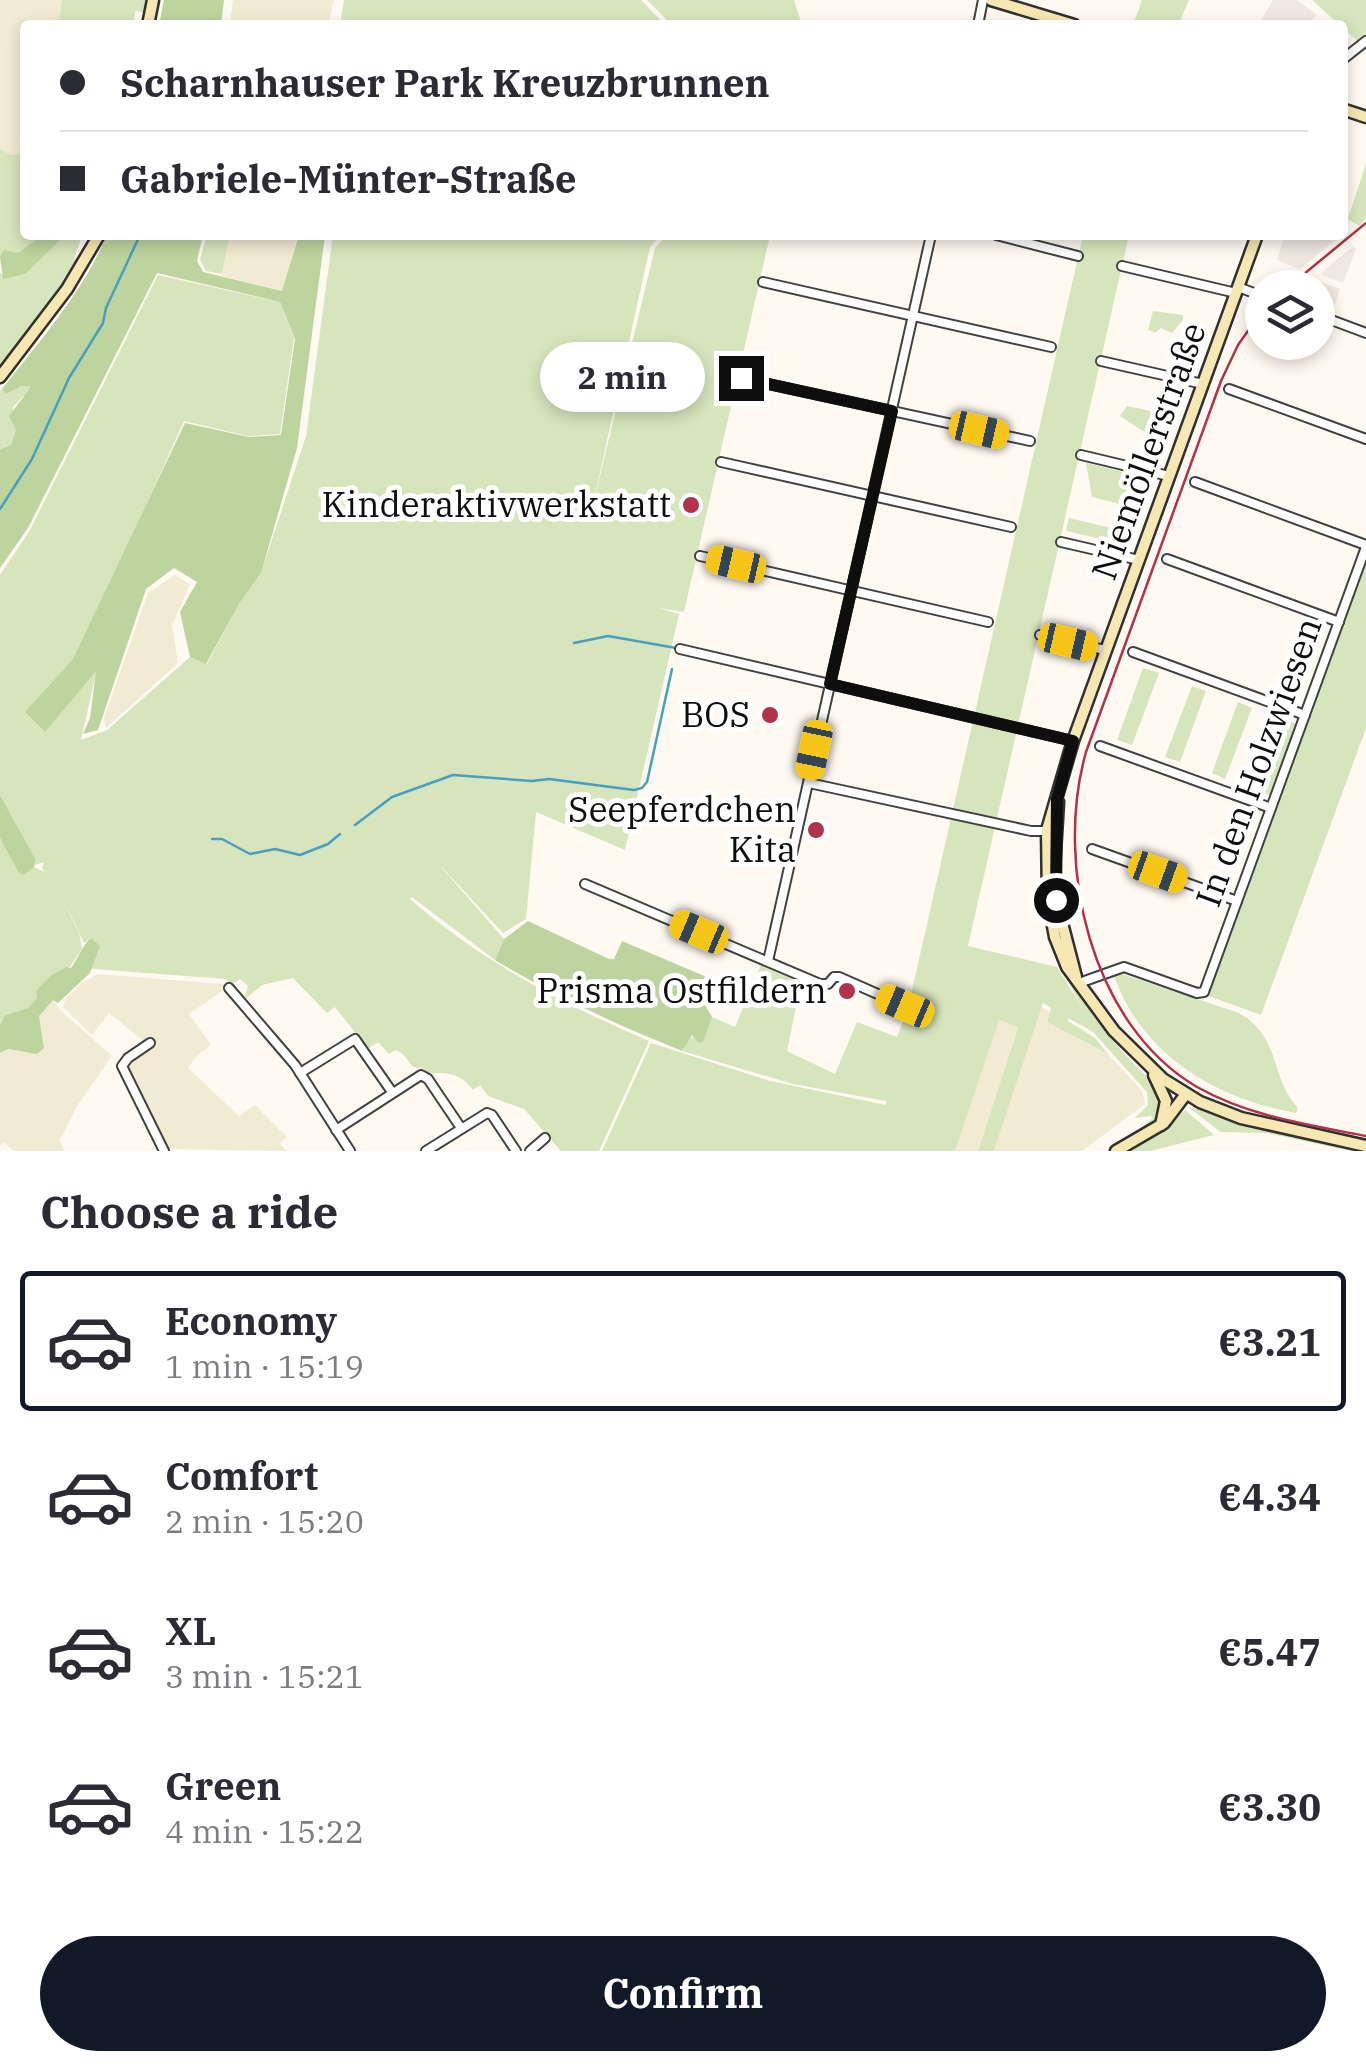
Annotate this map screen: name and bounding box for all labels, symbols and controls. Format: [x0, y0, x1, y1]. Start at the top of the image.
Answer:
text: Scharnhauser Park Kreuzbrunnen [120, 58, 770, 107]
text: Gabriele-Münter-Straße [120, 154, 577, 203]
map controls [1245, 270, 1335, 360]
button: layers [1245, 270, 1335, 360]
street label: Niemöllerstraße [1080, 316, 1216, 586]
callout: 2 min [541, 343, 706, 413]
text: 2 min [578, 356, 667, 398]
route end [719, 356, 764, 401]
car [946, 409, 1012, 451]
place label: Kinderaktivwerkstatt [321, 481, 671, 527]
marker: Kinderaktivwerkstatt [680, 494, 702, 516]
car [703, 543, 769, 585]
street label: In den Holzwiesen [1184, 611, 1332, 912]
car [1035, 621, 1101, 663]
place label: BOS [681, 691, 750, 737]
marker: BOS [759, 704, 781, 726]
car [793, 718, 835, 782]
place label: Seepferdchen Kita [568, 786, 796, 872]
marker: Seepferdchen Kita [805, 819, 827, 841]
car [1125, 848, 1191, 896]
route start [1034, 878, 1079, 923]
car [666, 906, 732, 958]
place label: Prisma Ostfildern [536, 967, 827, 1013]
marker: Prisma Ostfildern [836, 980, 858, 1002]
car [872, 980, 938, 1032]
text: Choose a ride [40, 1182, 338, 1240]
icon: car [45, 1296, 135, 1386]
text: Economy [165, 1296, 337, 1345]
text: €3.21 [1218, 1317, 1321, 1366]
text: 1 min · 15:19 [165, 1345, 364, 1387]
icon: car [45, 1451, 135, 1541]
text: Comfort [165, 1451, 318, 1500]
text: €4.34 [1218, 1472, 1321, 1521]
text: 2 min · 15:20 [165, 1500, 364, 1542]
icon: car [45, 1606, 135, 1696]
text: XL [165, 1606, 216, 1655]
text: €5.47 [1218, 1627, 1321, 1676]
text: 3 min · 15:21 [165, 1655, 364, 1697]
icon: car [45, 1761, 135, 1851]
text: Green [165, 1761, 281, 1810]
text: €3.30 [1218, 1782, 1321, 1831]
text: 4 min · 15:22 [165, 1810, 364, 1852]
button: Confirm [40, 1936, 1326, 2051]

